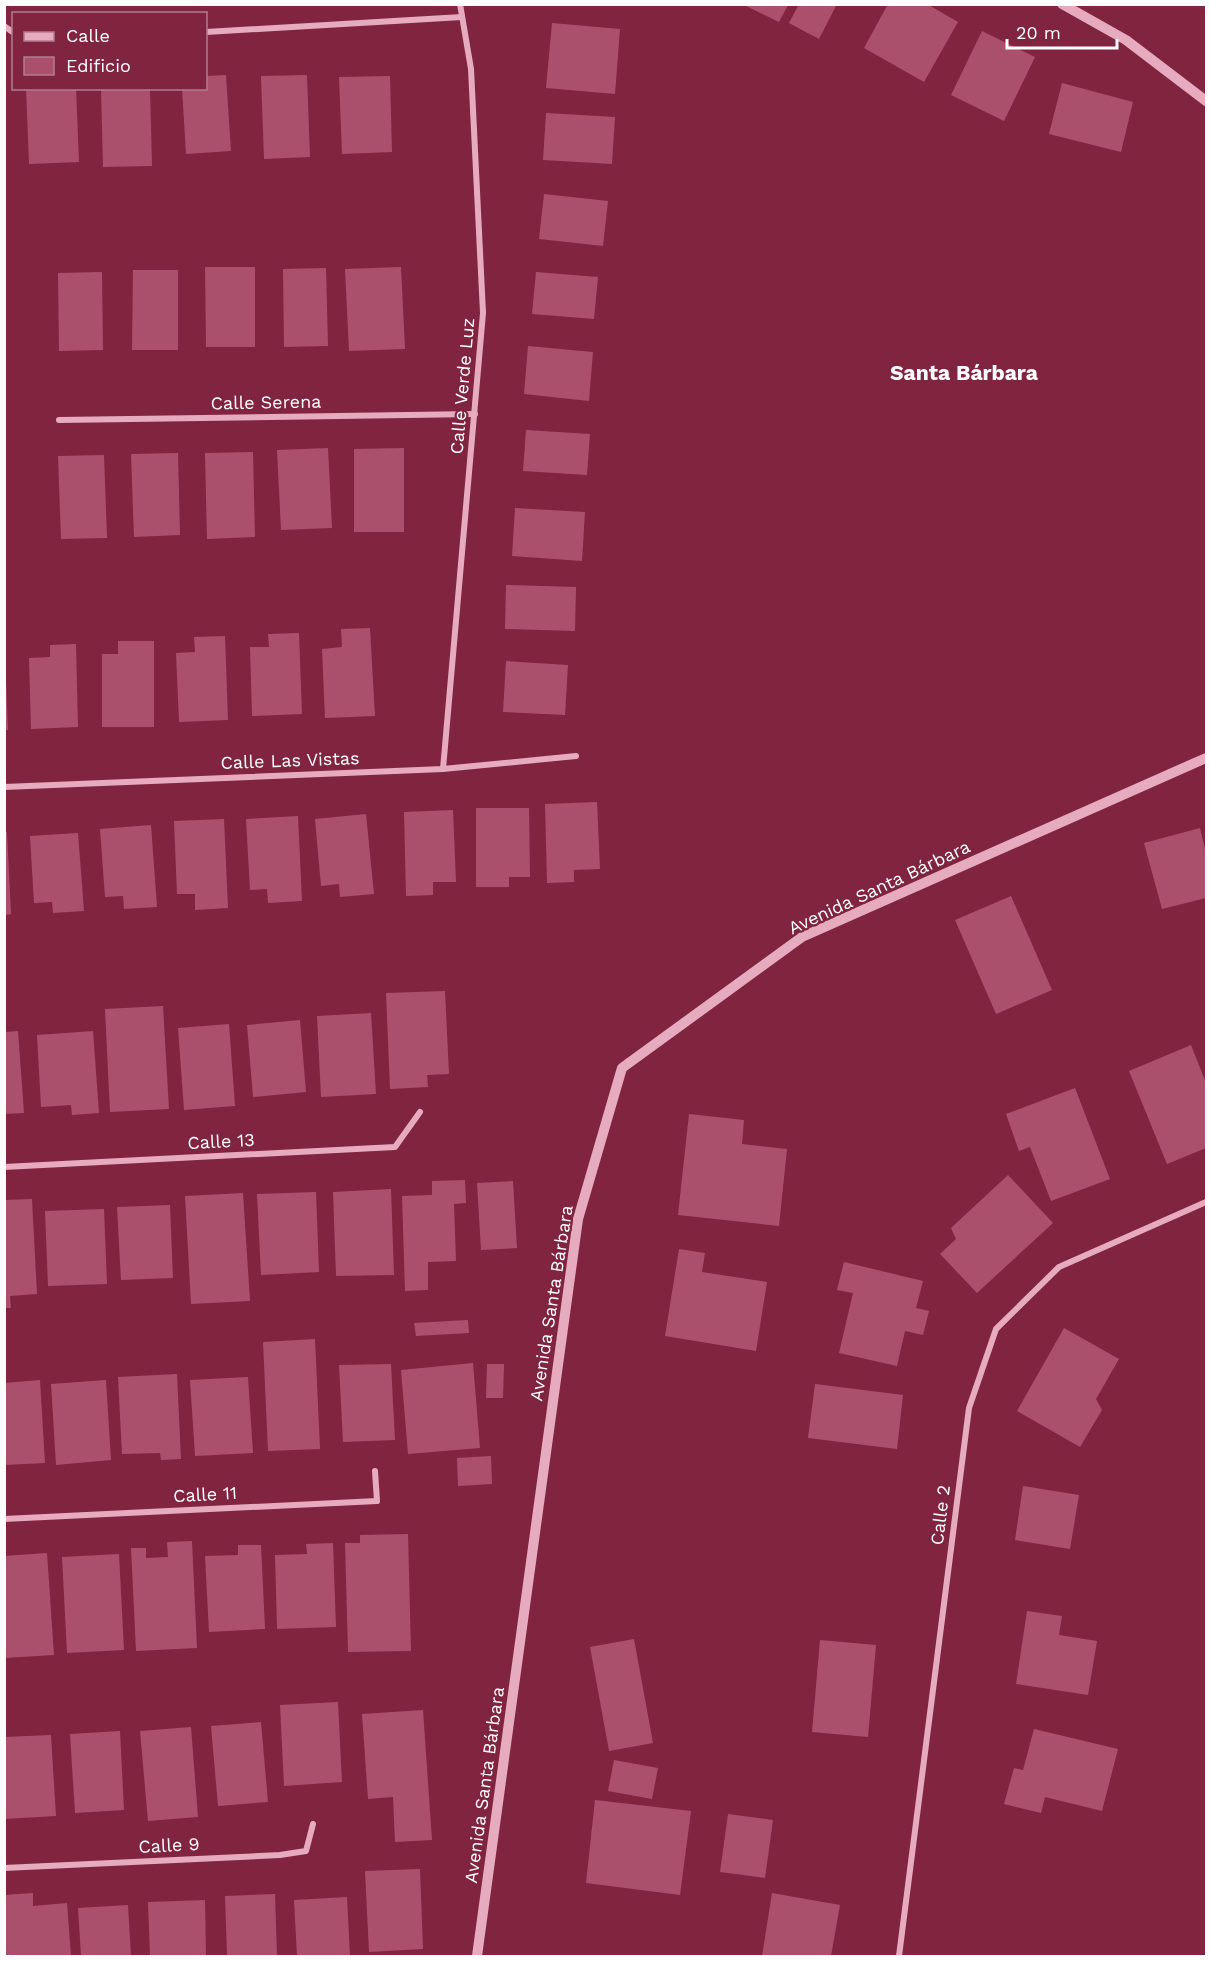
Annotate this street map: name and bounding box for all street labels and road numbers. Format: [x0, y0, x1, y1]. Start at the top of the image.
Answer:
street label: Calle Verde Luz [446, 317, 478, 455]
street label: Calle Serena [210, 391, 322, 413]
street label: Calle Las Vistas [220, 747, 360, 773]
street label: Avenida Santa Bárbara [785, 836, 973, 938]
street label: Calle 13 [187, 1129, 255, 1153]
street label: Avenida Santa Bárbara [525, 1203, 577, 1403]
street label: Calle 11 [173, 1482, 237, 1506]
street label: Calle 2 [926, 1484, 954, 1546]
street label: Avenida Santa Bárbara [460, 1685, 508, 1885]
street label: Calle 9 [138, 1833, 200, 1857]

